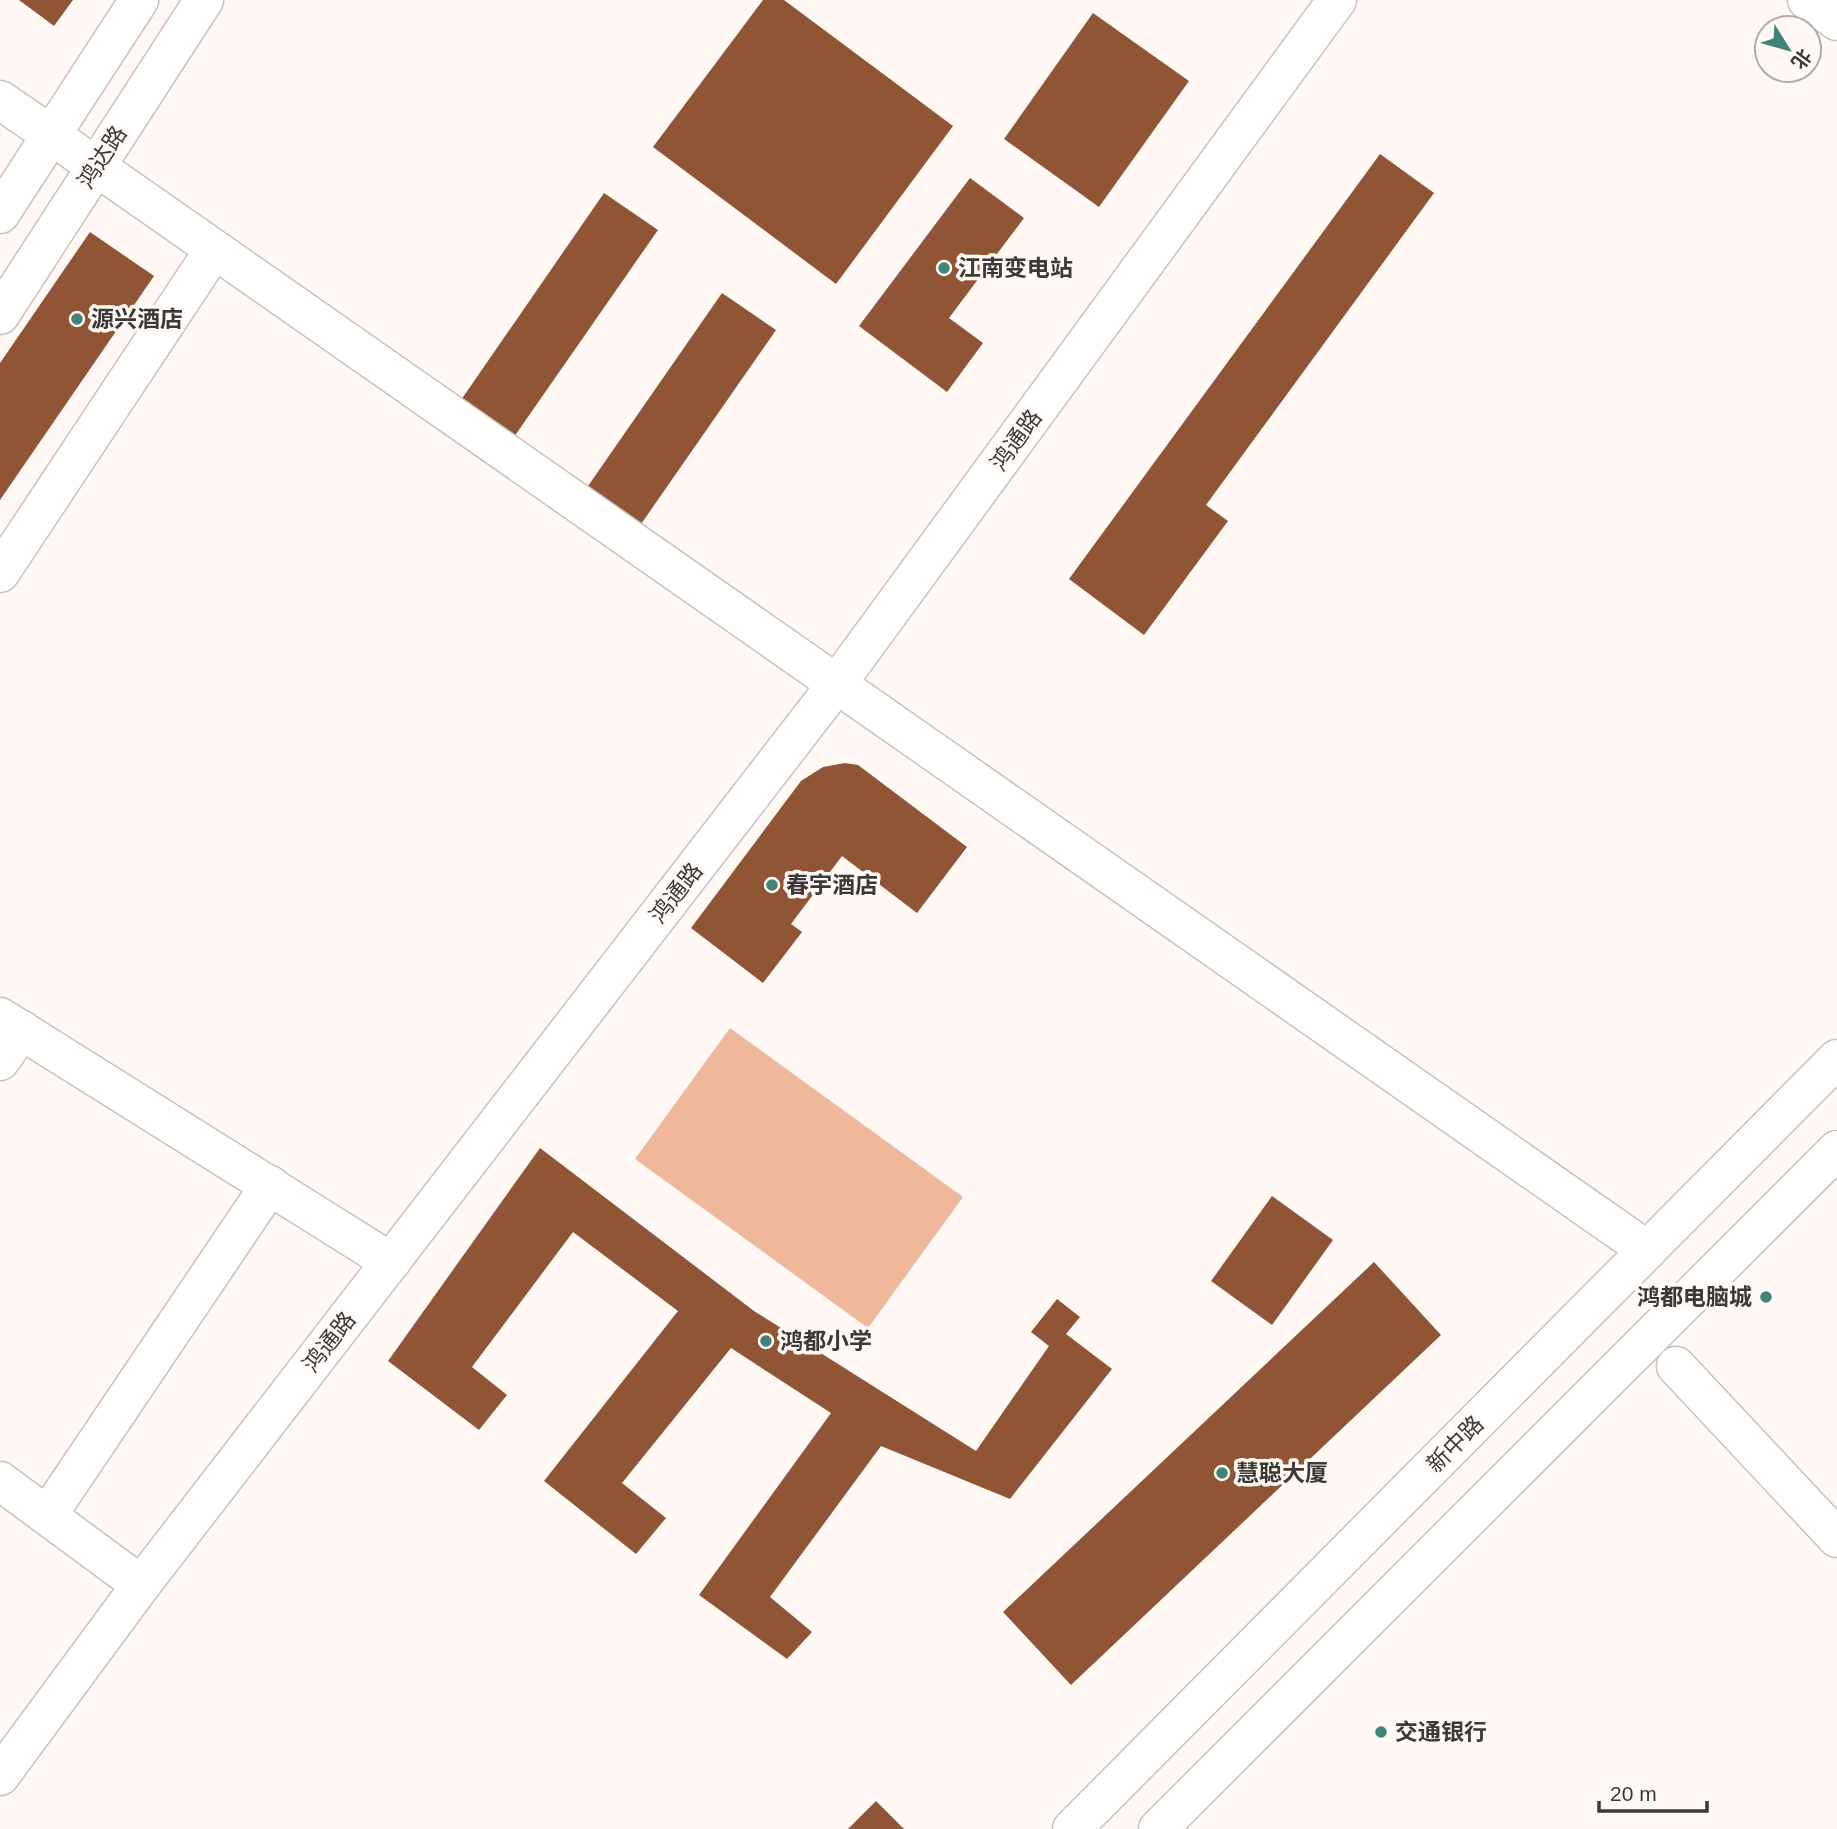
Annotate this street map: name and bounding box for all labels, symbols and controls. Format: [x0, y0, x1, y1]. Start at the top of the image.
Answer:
north arrow [1753, 14, 1823, 84]
text: 北 [1787, 45, 1815, 73]
street label: 鸿达路 [72, 121, 132, 193]
place label: 江南变电站 [958, 255, 1073, 281]
marker: 江南变电站 [936, 260, 952, 276]
place label: 源兴酒店 [91, 306, 183, 332]
marker: 源兴酒店 [69, 311, 85, 327]
street label: 鸿通路 [985, 404, 1047, 476]
street label: 鸿通路 [645, 858, 707, 928]
place label: 春宇酒店 [786, 872, 878, 898]
marker: 春宇酒店 [764, 877, 780, 893]
place label: 鸿都电脑城 [1637, 1284, 1752, 1310]
marker: 鸿都电脑城 [1758, 1289, 1774, 1305]
street label: 鸿通路 [298, 1307, 360, 1377]
place label: 鸿都小学 [780, 1328, 872, 1354]
marker: 鸿都小学 [758, 1333, 774, 1349]
street label: 新中路 [1421, 1410, 1489, 1478]
place label: 慧聪大厦 [1236, 1460, 1328, 1486]
marker: 慧聪大厦 [1214, 1465, 1230, 1481]
place label: 交通银行 [1395, 1719, 1487, 1745]
marker: 交通银行 [1373, 1724, 1389, 1740]
scale bar [1599, 1770, 1708, 1814]
text: 20 m [1610, 1782, 1657, 1805]

